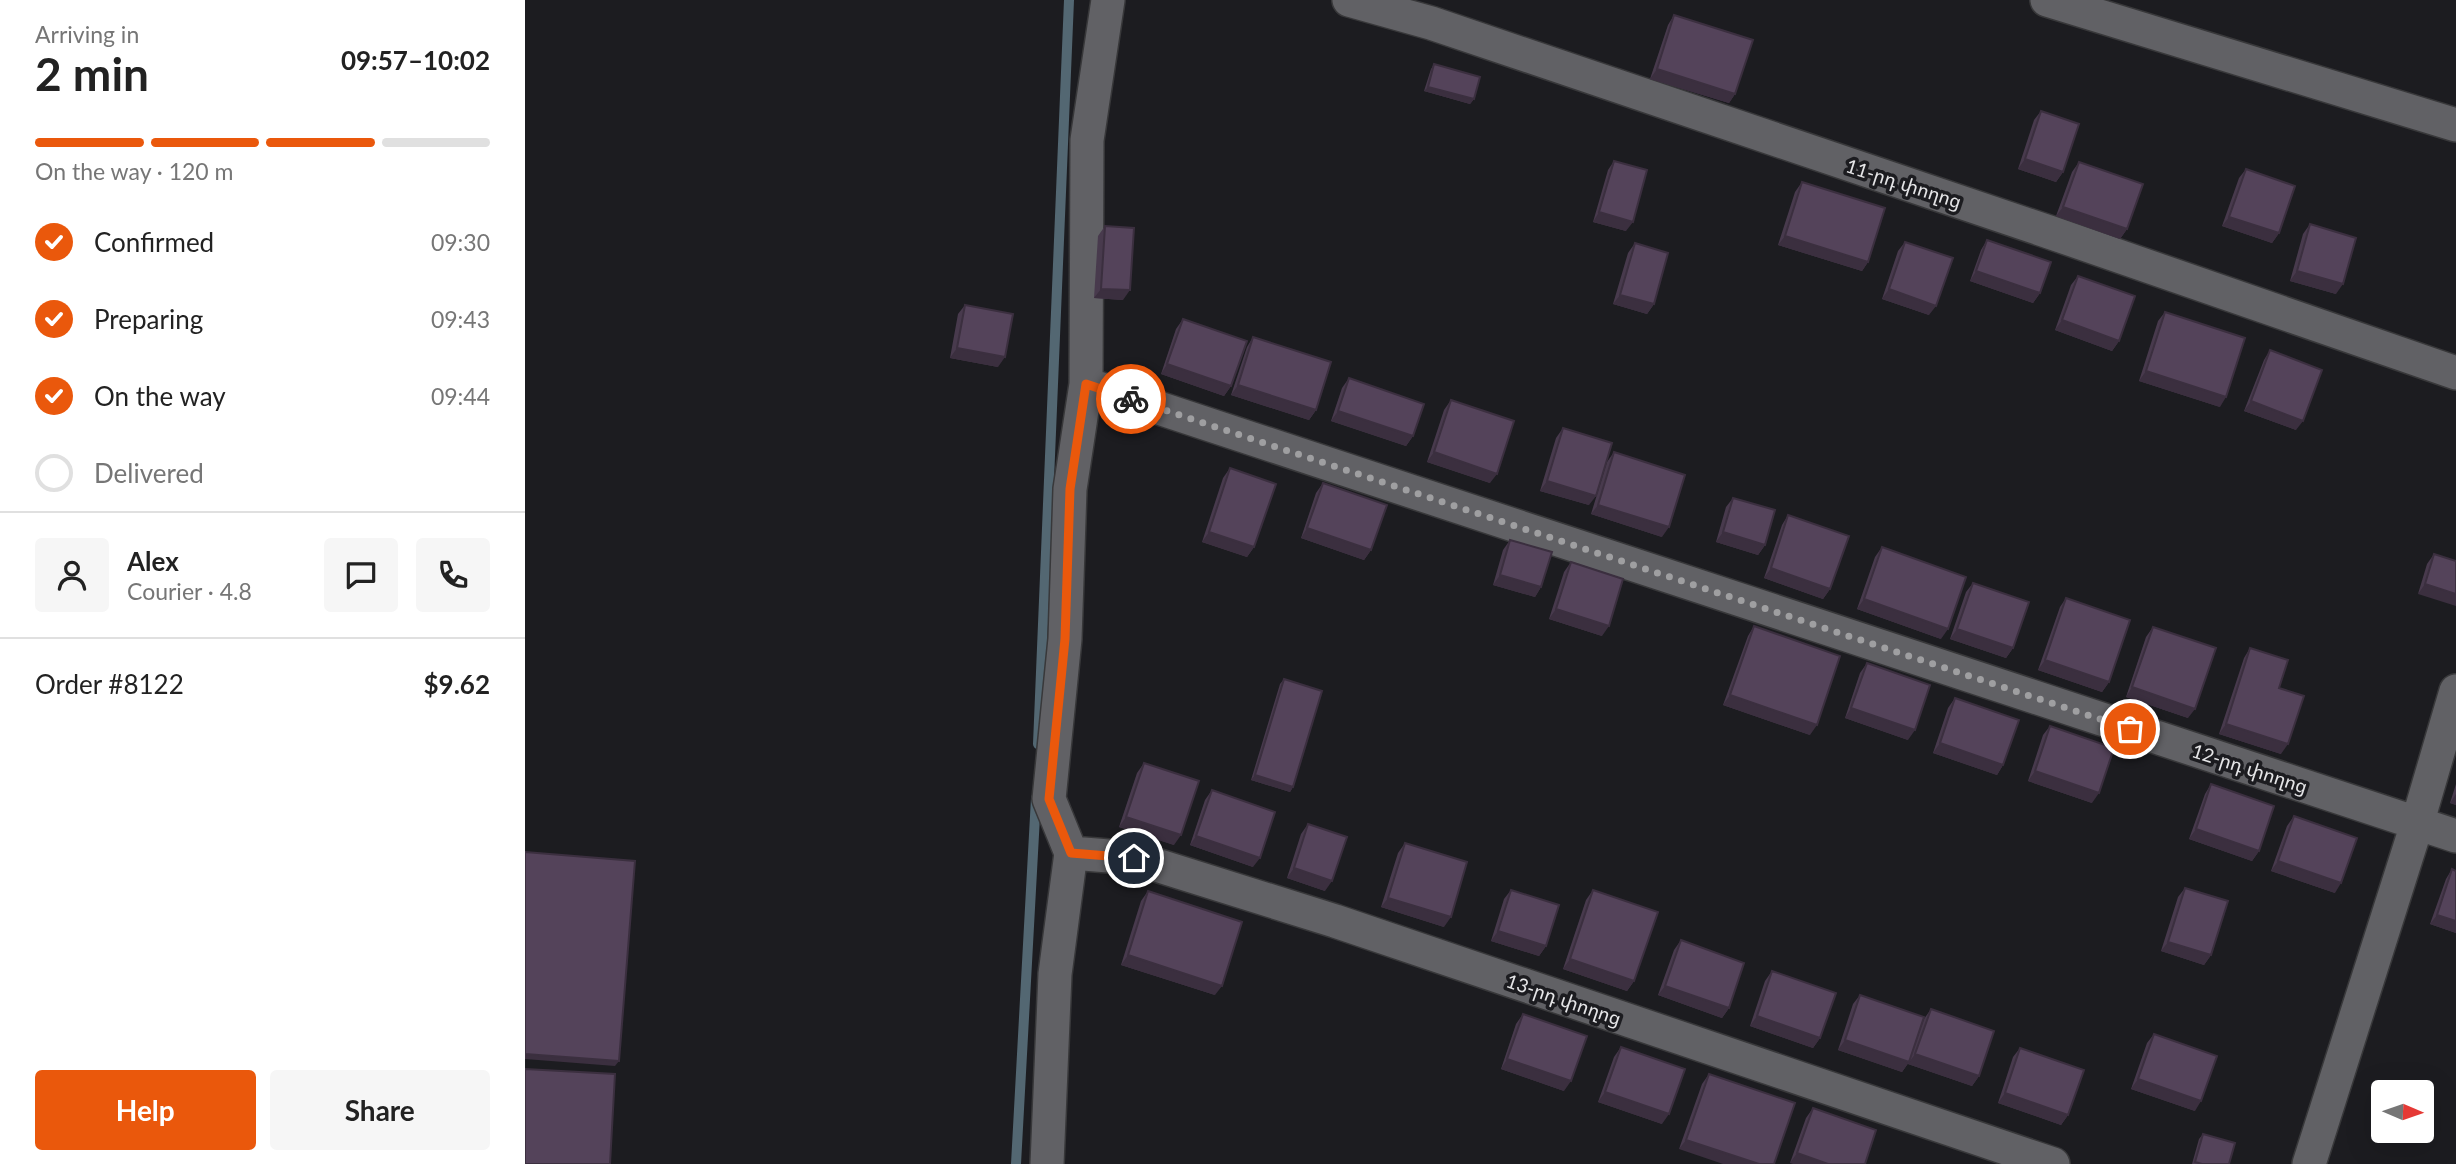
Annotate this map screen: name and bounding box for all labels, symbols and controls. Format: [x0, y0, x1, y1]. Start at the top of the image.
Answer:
text: Arriving in [35, 20, 139, 48]
text: 09:57–10:02 [341, 44, 490, 76]
text: 2 min [35, 46, 149, 101]
street label: 11-րդ փողոց [1843, 153, 1965, 213]
text: On the way · 120 m [35, 157, 234, 185]
icon: check [35, 223, 73, 261]
text: Confirmed [94, 226, 214, 258]
text: 09:30 [431, 228, 490, 256]
icon: check [35, 300, 73, 338]
text: Preparing [94, 303, 203, 335]
text: 09:43 [431, 305, 490, 333]
courier [1096, 364, 1166, 434]
icon: check [35, 377, 73, 415]
text: On the way [94, 380, 226, 412]
icon: bike [1112, 380, 1150, 418]
text: 09:44 [431, 382, 490, 410]
text: Delivered [94, 457, 204, 489]
button: person [35, 538, 109, 612]
button: chat [324, 538, 398, 612]
button: phone [416, 538, 490, 612]
text: Alex [127, 545, 179, 577]
text: Courier · 4.8 [127, 577, 252, 605]
text: Order #8122 [35, 668, 184, 700]
text: $9.62 [424, 668, 490, 700]
pin [2100, 699, 2160, 759]
icon: bag [2111, 710, 2149, 748]
street label: 12-րդ փողոց [2189, 738, 2311, 798]
pin [1104, 828, 1164, 888]
icon: home [1115, 839, 1153, 877]
street label: 13-րդ փողոց [1503, 969, 1625, 1030]
button: Help [35, 1070, 256, 1150]
button: Share [270, 1070, 490, 1150]
north arrow [2371, 1080, 2434, 1143]
map controls [2371, 1080, 2434, 1143]

